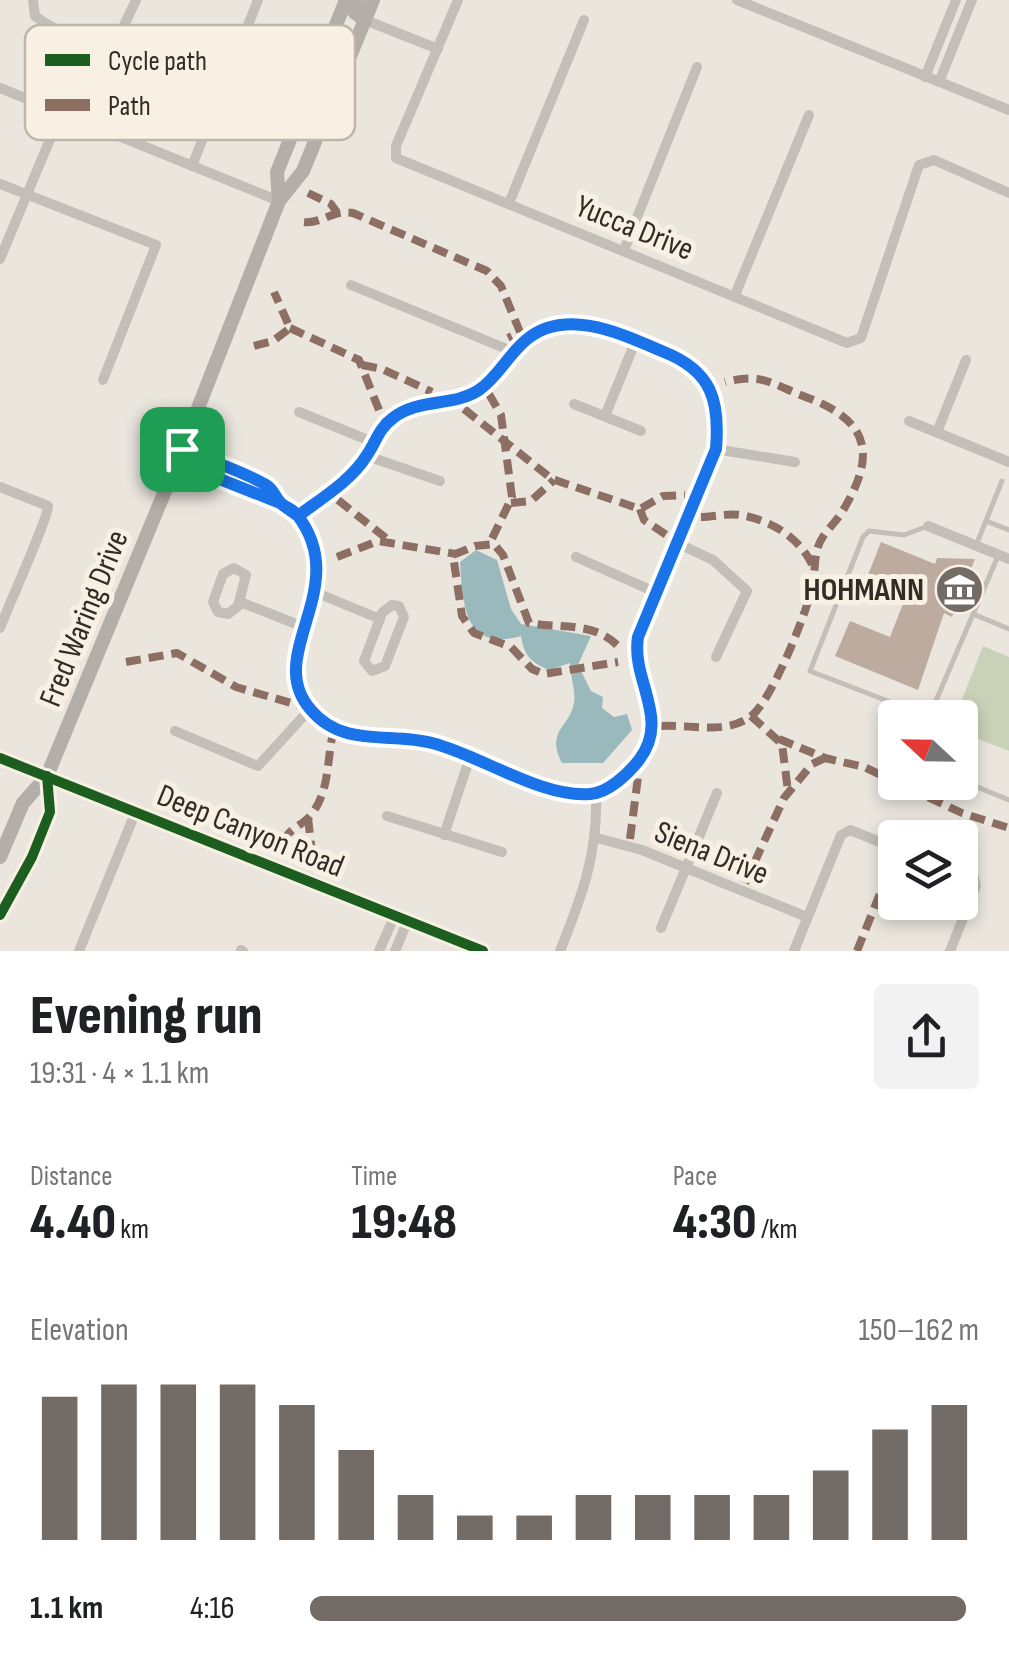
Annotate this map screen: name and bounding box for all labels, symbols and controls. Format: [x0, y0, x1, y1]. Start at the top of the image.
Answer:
legend [25, 25, 355, 140]
text: Cycle path [108, 45, 207, 78]
text: Path [108, 90, 151, 123]
street label: Yucca Drive [570, 187, 699, 270]
pin [140, 407, 225, 492]
icon: arrive [155, 422, 210, 477]
street label: Fred Waring Drive [31, 525, 137, 713]
museum icon: HOHMANN [933, 563, 985, 615]
place label: HOHMANN [804, 571, 924, 610]
north arrow [878, 700, 978, 800]
map controls [878, 700, 978, 920]
street label: Deep Canyon Road [151, 776, 350, 887]
street label: Siena Drive [649, 813, 774, 894]
button: layers [878, 820, 978, 920]
text: Evening run [30, 983, 263, 1050]
button: share [874, 984, 979, 1089]
text: 19:31 · 4 × 1.1 km [30, 1054, 209, 1093]
text: Distance [30, 1160, 113, 1193]
text: Time [351, 1160, 397, 1193]
text: Pace [673, 1160, 717, 1193]
text: 4.40 [30, 1193, 116, 1253]
text: 19:48 [351, 1193, 457, 1253]
text: 4:30 [673, 1193, 757, 1253]
text: km [116, 1213, 149, 1246]
text: /km [757, 1213, 797, 1246]
text: Elevation [30, 1311, 129, 1350]
text: 150–162 m [859, 1311, 979, 1350]
text: 1.1 km [30, 1589, 103, 1628]
text: 4:16 [190, 1589, 235, 1628]

